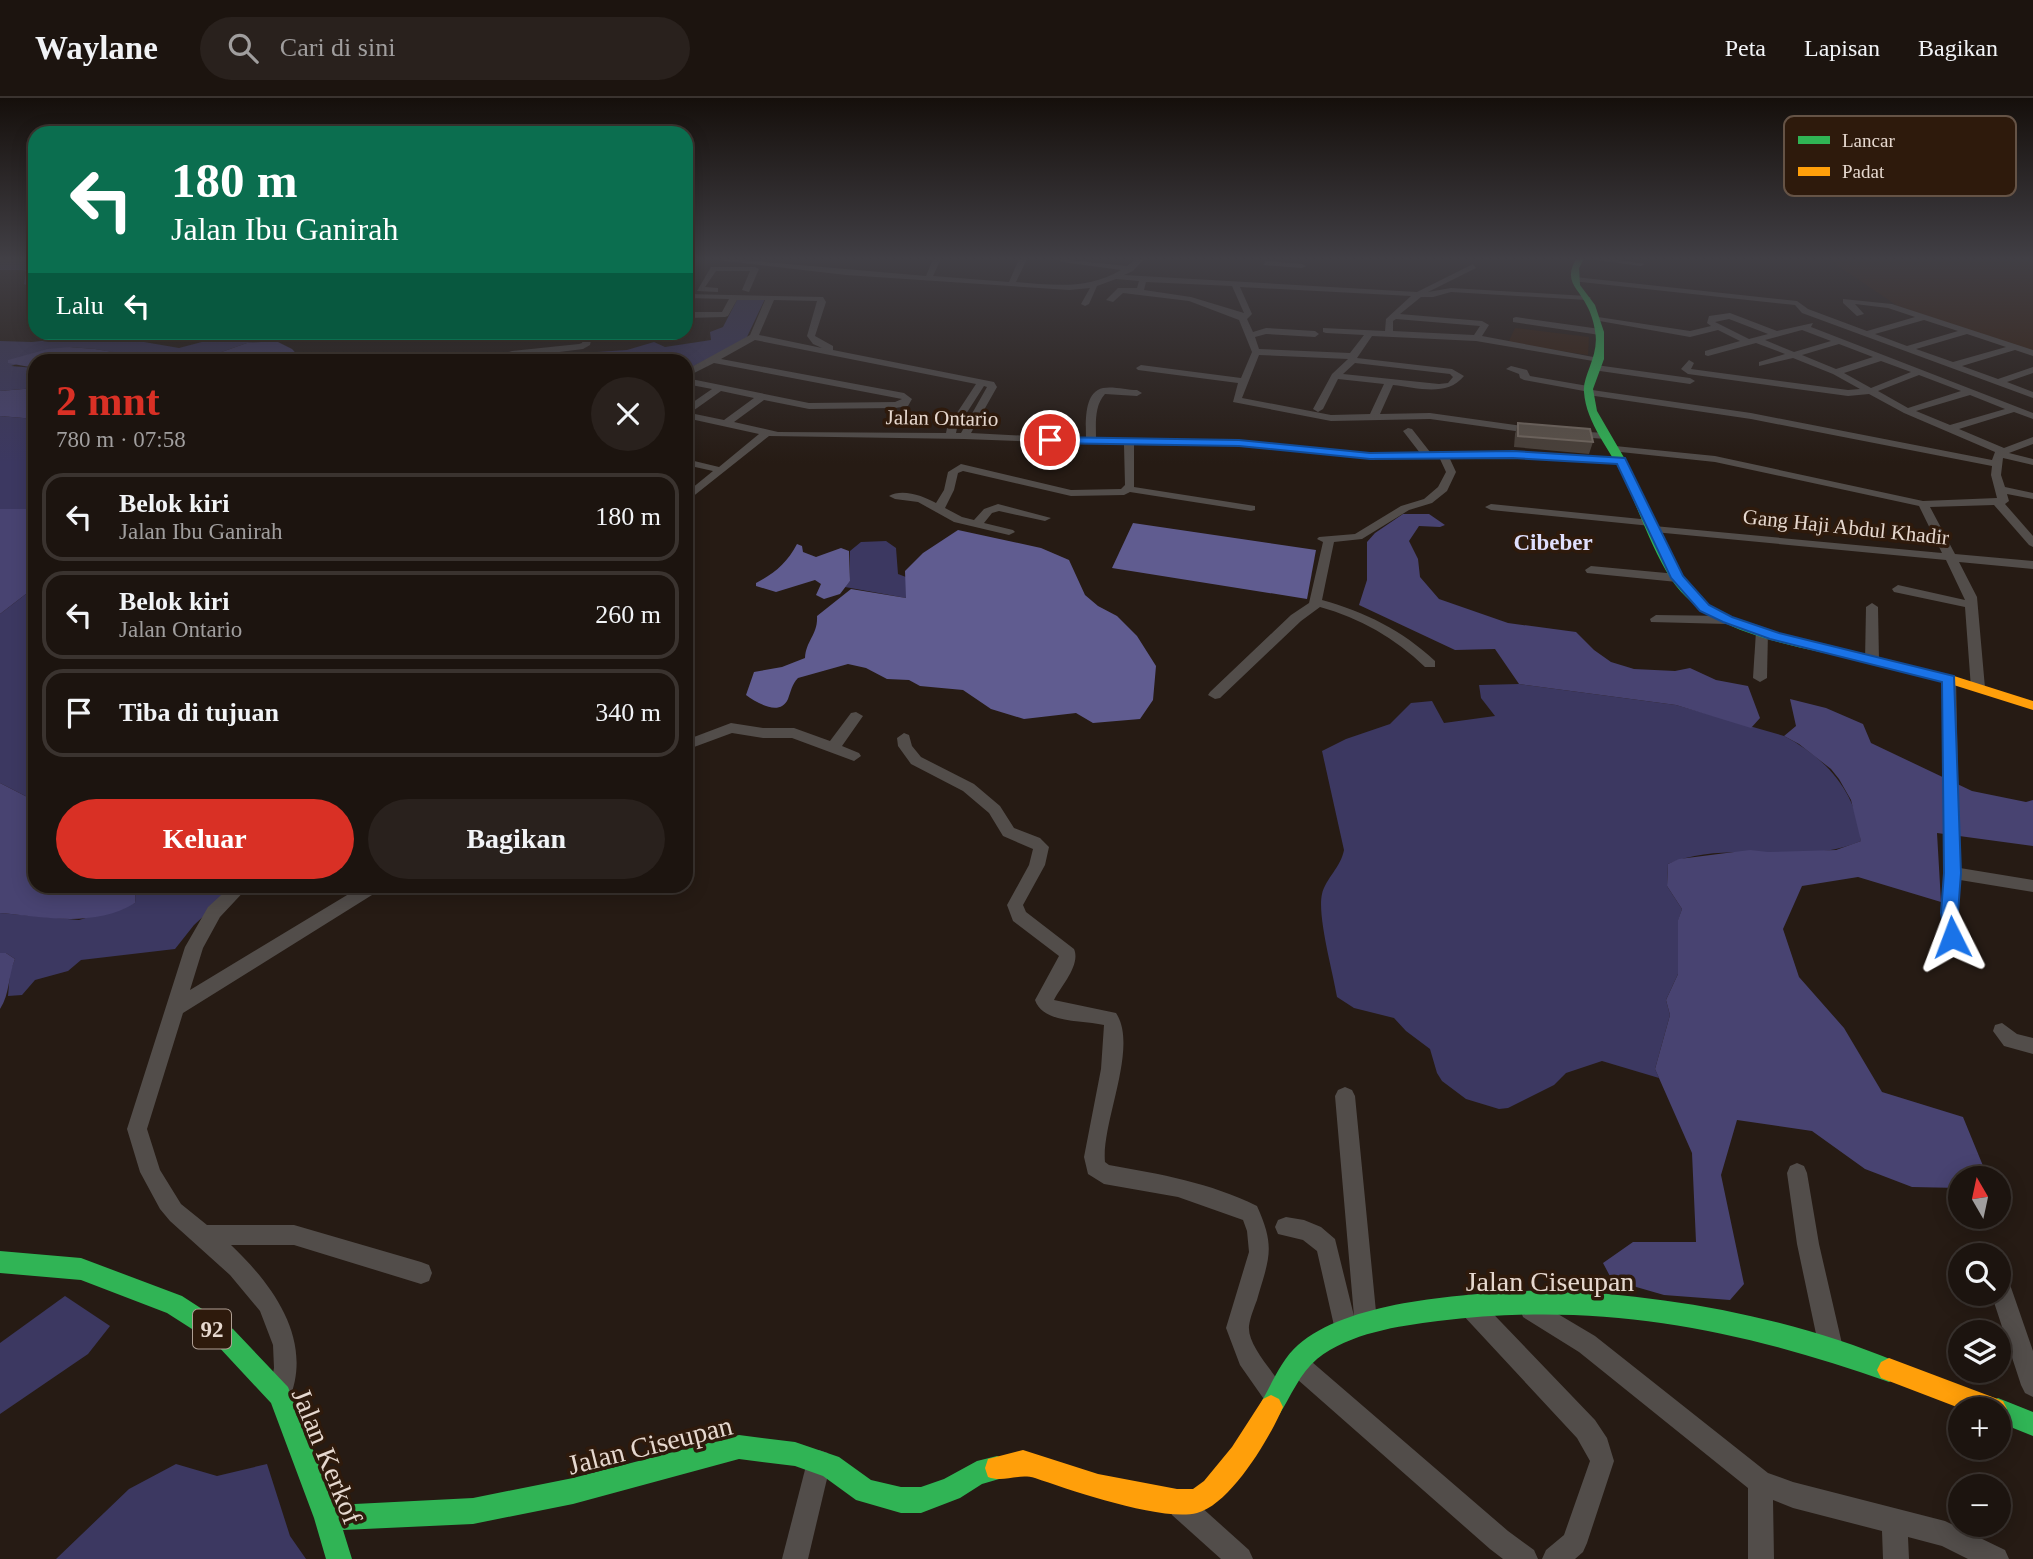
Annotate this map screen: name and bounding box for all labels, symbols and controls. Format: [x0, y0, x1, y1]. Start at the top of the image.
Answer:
search box [200, 17, 690, 80]
icon: search [224, 29, 262, 67]
text: Waylane [35, 30, 158, 66]
text: Cari di sini [280, 33, 395, 62]
text: Peta [1725, 35, 1766, 61]
text: Lapisan [1804, 35, 1880, 61]
text: Bagikan [1918, 35, 1998, 61]
legend [1784, 116, 2016, 196]
text: Lancar [1842, 130, 1895, 151]
text: 180 m [171, 153, 298, 208]
icon: left [56, 154, 147, 245]
text: Padat [1842, 161, 1885, 182]
text: Jalan Ibu Ganirah [171, 211, 398, 247]
icon: left [118, 287, 156, 325]
text: Lalu [56, 291, 104, 320]
button: close [591, 377, 665, 451]
text: 2 mnt [56, 378, 160, 424]
street label: Jalan Ontario [886, 405, 998, 431]
pin [1020, 410, 1080, 470]
icon: arrive [1031, 421, 1069, 459]
text: 780 m · 07:58 [56, 427, 186, 452]
text: Belok kiri [119, 489, 230, 518]
icon: left [60, 498, 98, 536]
text: 180 m [595, 502, 661, 531]
street label: Gang Haji Abdul Khadir [1742, 504, 1950, 550]
text: Jalan Ibu Ganirah [119, 519, 283, 544]
district label: Cibeber [1513, 530, 1593, 555]
text: Belok kiri [119, 587, 230, 616]
icon: left [60, 596, 98, 634]
text: 260 m [595, 600, 661, 629]
text: Jalan Ontario [119, 617, 242, 642]
icon: arrive [60, 694, 98, 732]
text: Tiba di tujuan [119, 698, 279, 727]
text: 340 m [595, 698, 661, 727]
button: Keluar [56, 799, 354, 879]
button: Bagikan [368, 799, 665, 879]
position arrow [1915, 900, 1989, 974]
north arrow [1948, 1166, 2011, 1228]
map controls [1948, 1166, 2011, 1537]
button: search [1948, 1243, 2011, 1306]
street label: Jalan Ciseupan [1466, 1266, 1634, 1297]
road number: 92 [193, 1310, 231, 1348]
button: layers [1948, 1320, 2011, 1383]
street label: Jalan Kerkof [286, 1384, 369, 1529]
button: + [1948, 1397, 2011, 1460]
street label: Jalan Ciseupan [564, 1410, 736, 1480]
button: − [1948, 1474, 2011, 1537]

